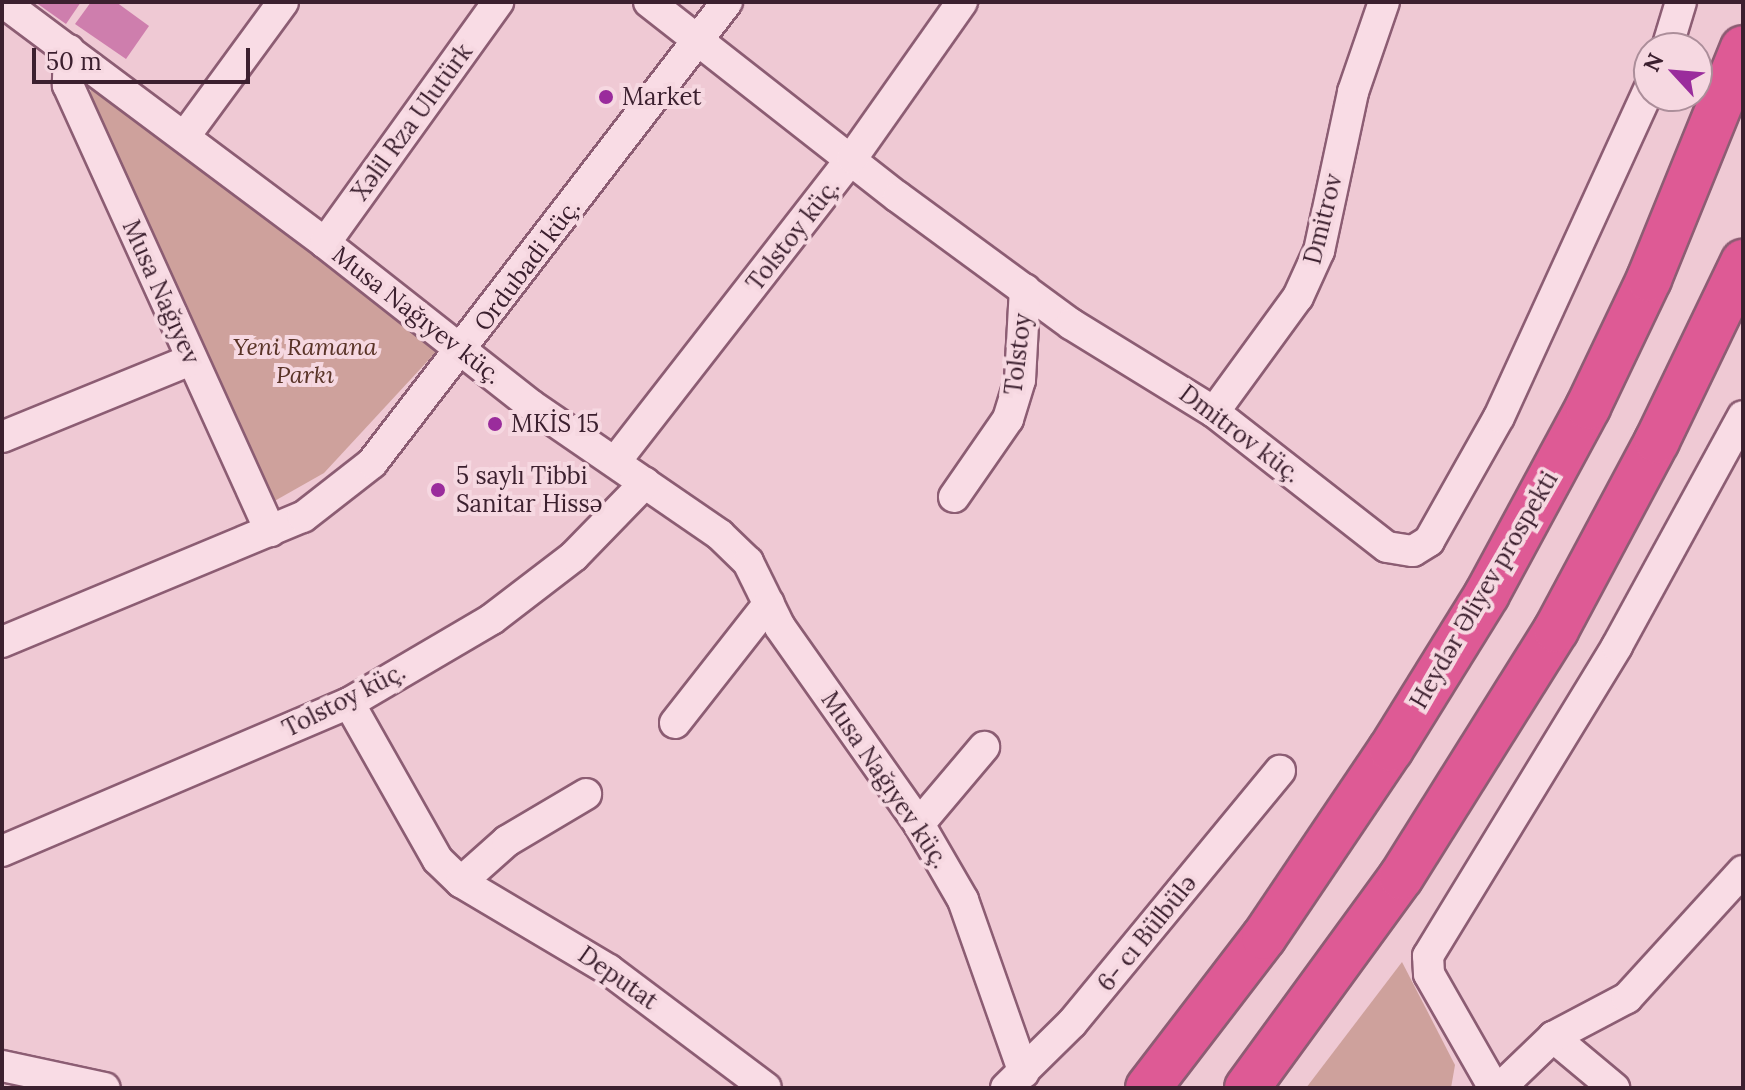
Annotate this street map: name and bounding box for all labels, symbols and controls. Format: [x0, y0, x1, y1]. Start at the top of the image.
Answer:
scale bar [36, 32, 254, 82]
north arrow [1633, 32, 1713, 112]
street label: Xəlil Rza Ulutürk [346, 38, 478, 206]
text: 50 m [46, 46, 102, 77]
text: N [1637, 49, 1670, 76]
place label: Market [622, 83, 702, 111]
marker: Market [597, 88, 615, 106]
street label: Dmitrov [1298, 171, 1348, 267]
street label: Tolstoy küç. [740, 173, 846, 297]
street label: Ordubadi küç. [468, 193, 586, 337]
street label: Musa Nağıyev [116, 216, 206, 368]
street label: Musa Nağıyev küç. [327, 240, 507, 390]
street label: Tolstoy [999, 312, 1037, 396]
park label: Yeni Ramana Parkı [233, 333, 377, 389]
street label: Dmitrov küç. [1174, 379, 1306, 489]
place label: MKİS 15 [511, 410, 599, 438]
marker: MKİS 15 [486, 415, 504, 433]
place label: 5 saylı Tibbi Sanitar Hissə [456, 462, 603, 518]
street label: Heydər Əliyev prospekti [1404, 466, 1564, 714]
marker: 5 saylı Tibbi Sanitar Hissə [427, 479, 449, 501]
street label: Tolstoy küç. [278, 657, 410, 743]
street label: Musa Nağıyev küç. [815, 686, 955, 874]
street label: 6- cı Bülbülə [1091, 869, 1203, 997]
street label: Deputat [573, 940, 663, 1016]

